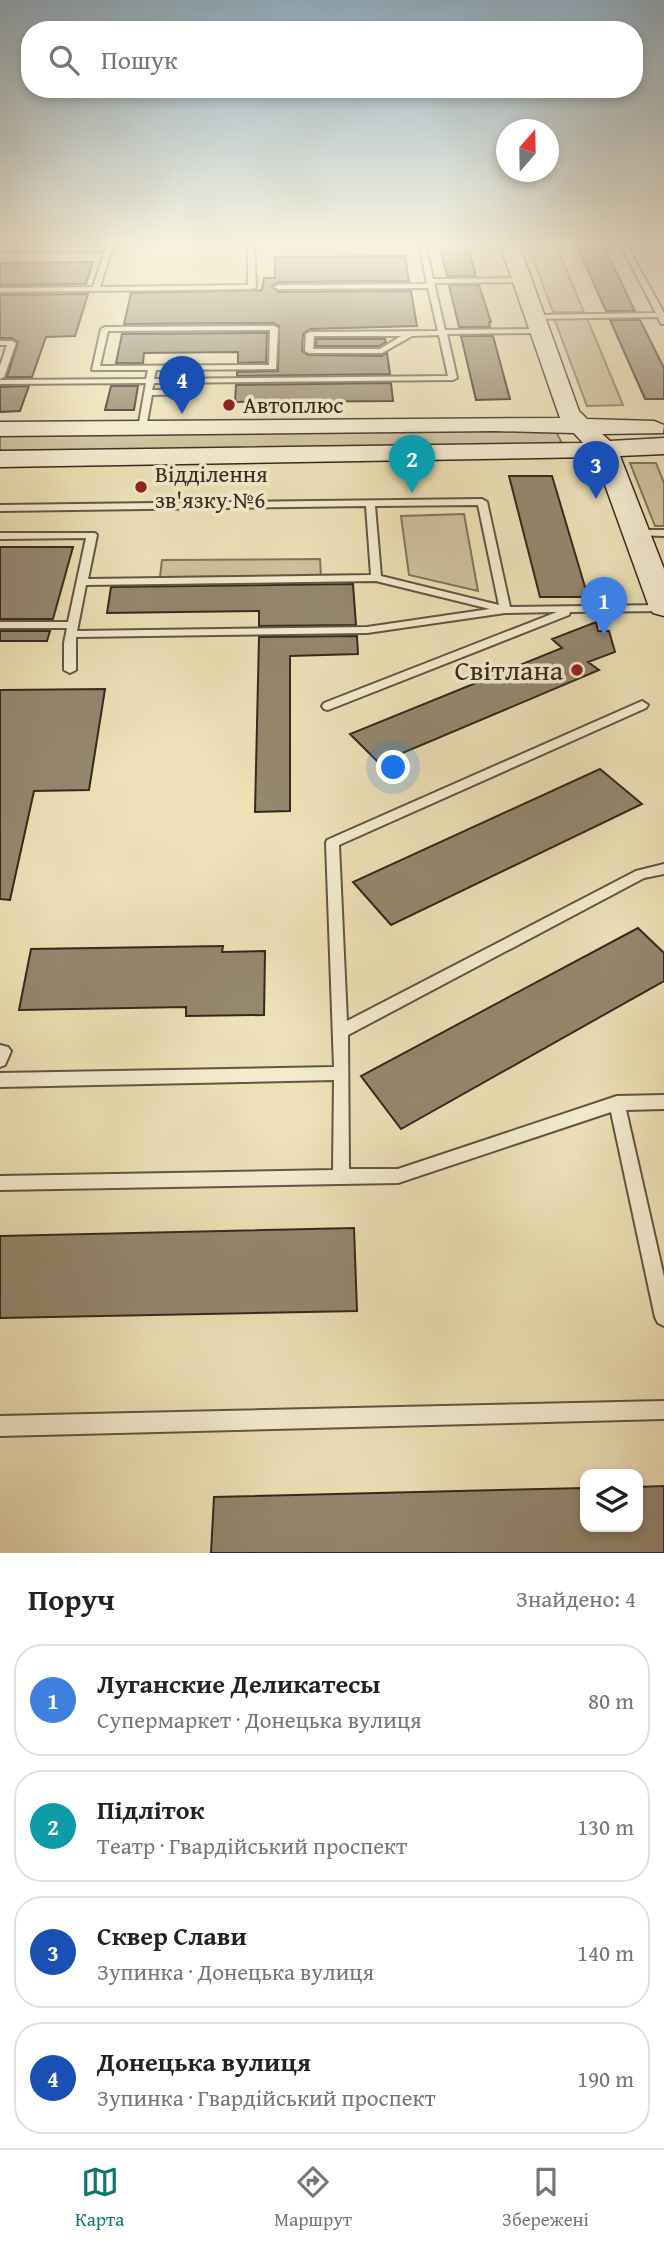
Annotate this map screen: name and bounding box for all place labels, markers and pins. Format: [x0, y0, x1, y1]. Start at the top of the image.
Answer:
pin: 4 [159, 356, 205, 414]
place label: Автоплюс [243, 388, 343, 421]
marker: Автоплюс [221, 397, 237, 413]
pin: 2 [389, 435, 435, 493]
pin: 3 [573, 441, 619, 499]
place label: Відділення зв'язку №6 [155, 457, 268, 516]
marker: Відділення зв'язку №6 [133, 479, 149, 495]
pin: 1 [581, 577, 627, 635]
place label: Світлана [454, 649, 564, 690]
marker: Світлана [569, 662, 585, 678]

